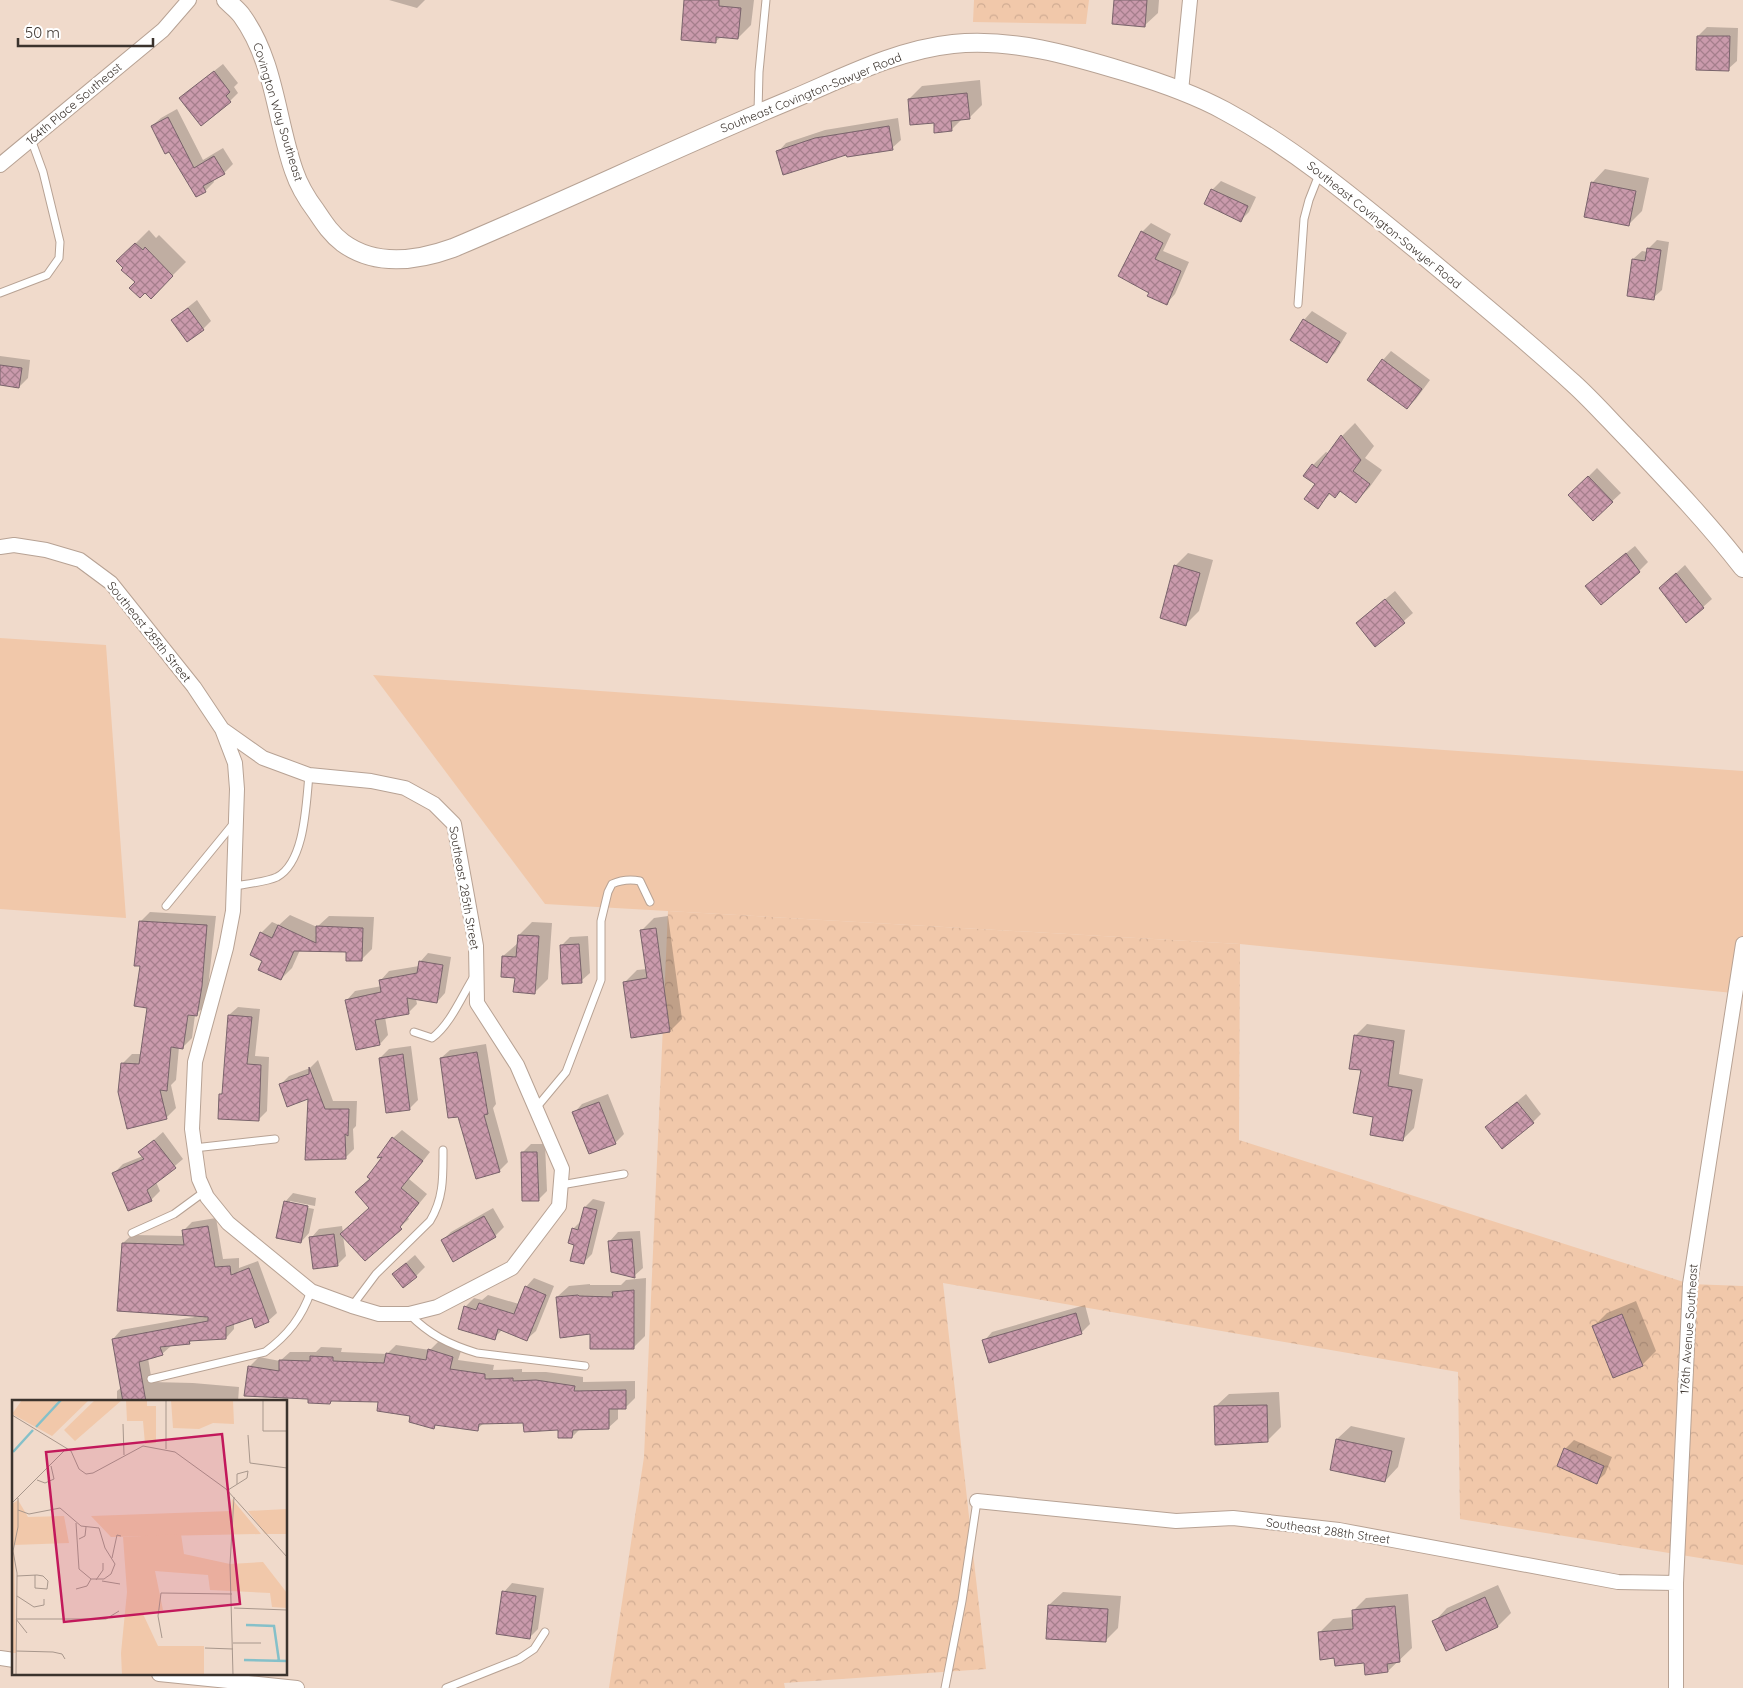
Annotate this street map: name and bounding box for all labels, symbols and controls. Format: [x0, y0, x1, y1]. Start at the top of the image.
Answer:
scale bar [18, 15, 152, 47]
text: 50 m [25, 23, 60, 42]
street label: Covington Way Southeast [250, 41, 307, 183]
street label: Southeast Covington-Sawyer Road [718, 49, 904, 136]
street label: 164th Place Southeast [23, 59, 125, 148]
street label: Southeast Covington-Sawyer Road [1304, 158, 1464, 292]
street label: Southeast 285th Street [104, 578, 195, 685]
street label: Southeast 285th Street [446, 825, 483, 951]
street label: 176th Avenue Southeast [1676, 1263, 1701, 1395]
inset map [12, 1400, 288, 1676]
street label: Southeast 288th Street [1265, 1514, 1391, 1547]

